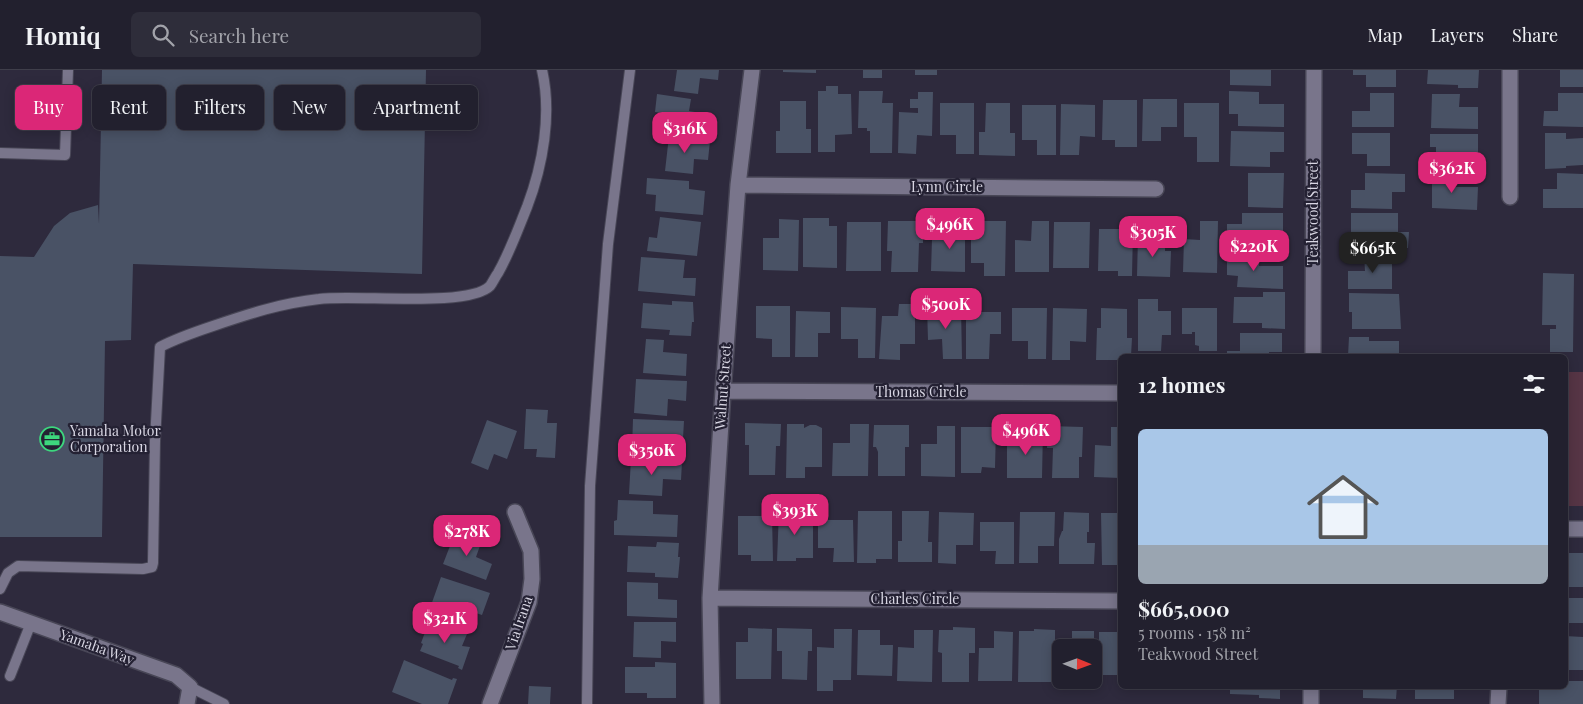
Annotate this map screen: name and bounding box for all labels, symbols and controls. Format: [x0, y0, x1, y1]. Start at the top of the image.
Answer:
search box [131, 12, 481, 57]
text: Homiq [25, 19, 101, 51]
icon: search [149, 21, 177, 49]
text: Search here [189, 22, 289, 48]
text: Map [1367, 23, 1402, 47]
text: Layers [1430, 23, 1484, 47]
text: Share [1512, 23, 1558, 47]
chip: Buy [15, 85, 82, 130]
chip: Rent [92, 85, 166, 130]
chip: Filters [176, 85, 264, 130]
chip: New [274, 85, 345, 130]
chip: Apartment [355, 85, 478, 130]
pin: $316K [650, 112, 720, 154]
text: $316K [663, 117, 707, 138]
pin: $362K [1417, 152, 1487, 194]
text: $362K [1429, 157, 1475, 178]
street label: Teakwood Street [1303, 159, 1322, 266]
street label: Lynn Circle [911, 177, 983, 196]
pin: $496K [915, 208, 985, 250]
text: $496K [927, 213, 973, 234]
pin: $305K [1118, 216, 1188, 258]
text: $305K [1130, 221, 1176, 242]
pin: $220K [1219, 230, 1289, 272]
pin: $665K [1338, 232, 1408, 274]
text: $220K [1230, 235, 1278, 256]
text: $665K [1350, 237, 1396, 258]
pin: $500K [911, 288, 981, 330]
text: $500K [922, 293, 970, 314]
street label: Walnut Street [710, 343, 735, 431]
text: 12 homes [1138, 370, 1225, 398]
icon: filters [1520, 370, 1548, 398]
street label: Thomas Circle [875, 382, 967, 401]
pin: $496K [991, 414, 1061, 456]
text: $496K [1003, 419, 1049, 440]
place label: Yamaha Motor Corporation [69, 421, 162, 456]
office icon: Yamaha Motor Corporation [39, 426, 65, 452]
pin: $350K [617, 434, 687, 476]
text: $350K [629, 439, 675, 460]
icon: home [1298, 462, 1388, 552]
pin: $393K [760, 494, 830, 536]
text: $393K [772, 499, 818, 520]
pin: $278K [432, 514, 502, 557]
text: $278K [444, 520, 490, 541]
street label: Charles Circle [871, 589, 959, 608]
street label: Via Irana [500, 593, 537, 653]
text: $665,000 [1138, 594, 1230, 622]
pin: $321K [410, 602, 480, 644]
text: $321K [424, 607, 466, 628]
text: 5 rooms · 158 m² [1138, 622, 1251, 643]
street label: Yamaha Way [56, 624, 137, 669]
north arrow [1052, 639, 1102, 689]
map controls [1052, 639, 1102, 689]
text: Teakwood Street [1138, 643, 1258, 664]

